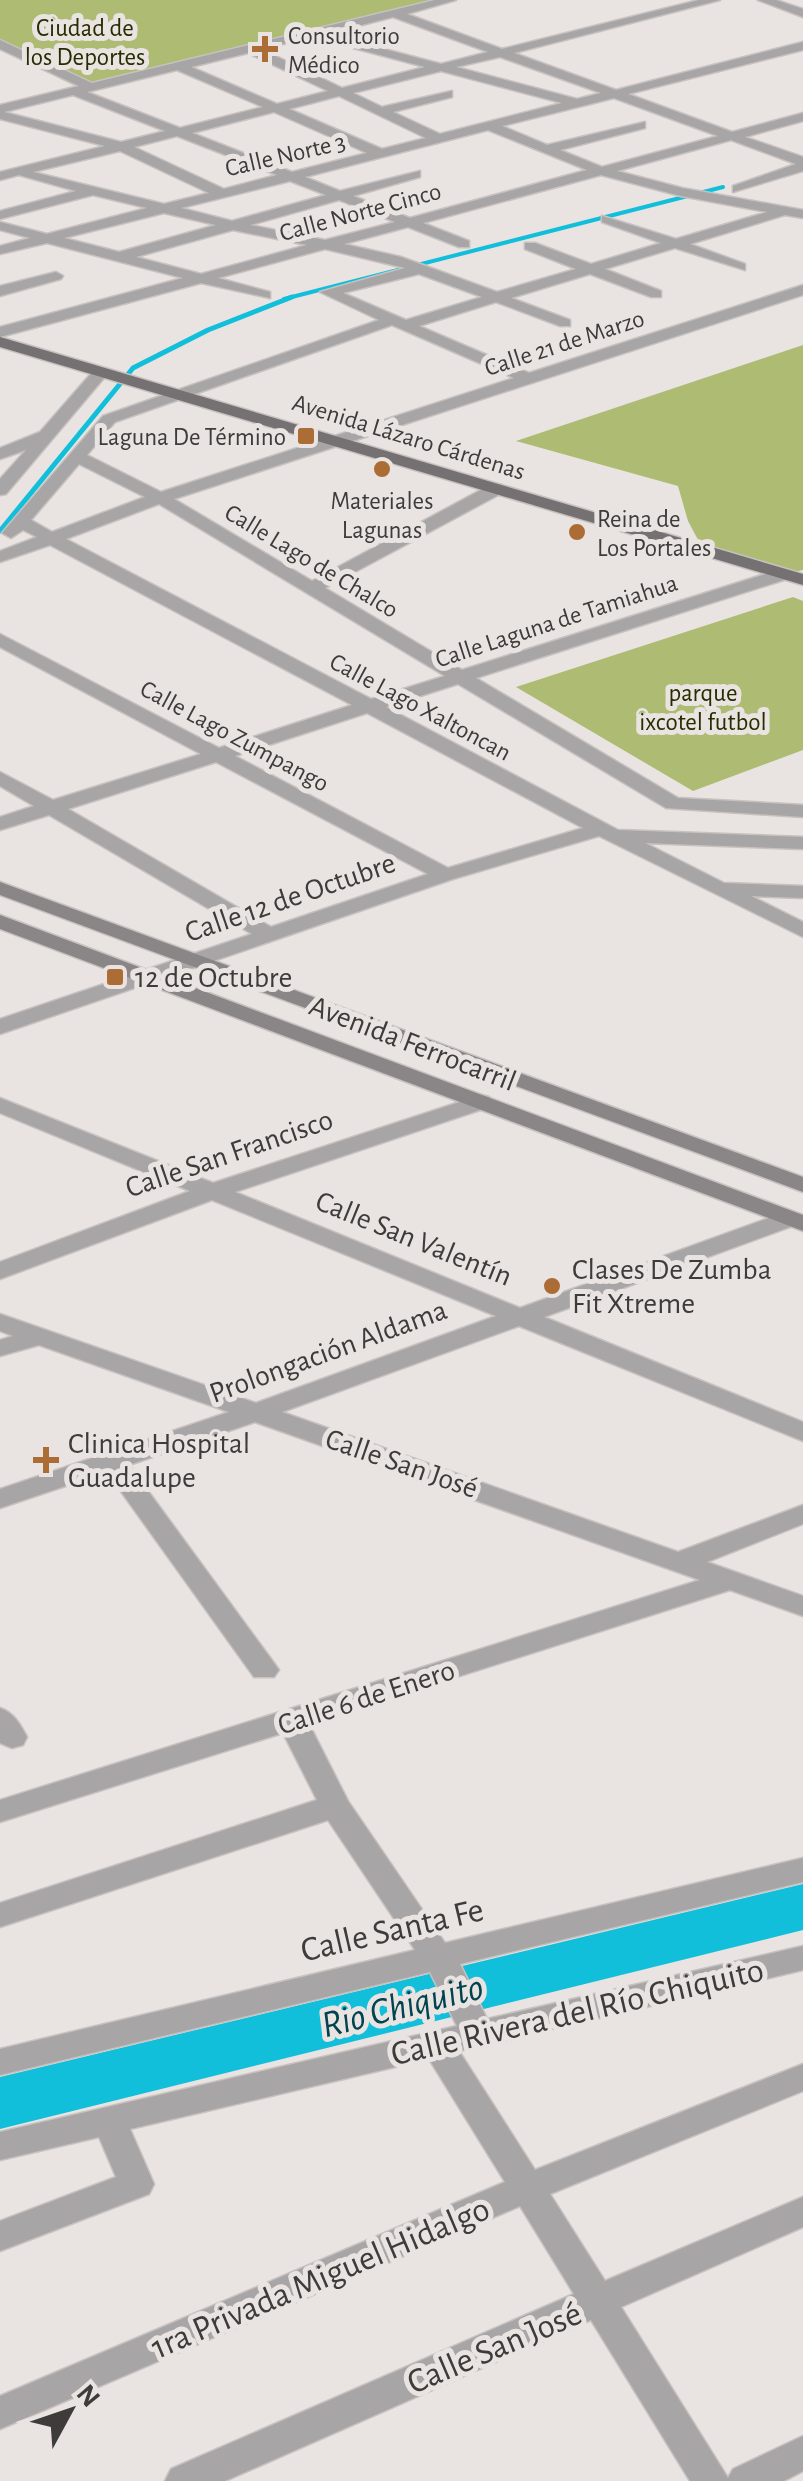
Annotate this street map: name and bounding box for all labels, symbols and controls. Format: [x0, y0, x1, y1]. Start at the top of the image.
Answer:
park label: Ciudad de los Deportes [25, 16, 145, 70]
place label: Consultorio Médico [288, 24, 400, 78]
marker: Consultorio Médico [252, 36, 278, 62]
street label: Calle Norte 3 [223, 129, 348, 181]
street label: Calle Norte Cinco [277, 179, 444, 246]
street label: Calle 21 de Marzo [482, 306, 647, 381]
street label: Avenida Lázaro Cárdenas [289, 390, 528, 485]
place label: Laguna De Término [98, 425, 286, 450]
marker: Laguna De Término [295, 425, 317, 447]
marker: Materiales Lagunas [371, 458, 393, 480]
place label: Materiales Lagunas [331, 489, 433, 543]
street label: Calle Lago de Chalco [220, 500, 402, 623]
place label: Reina de Los Portales [597, 507, 711, 561]
marker: Reina de Los Portales [566, 521, 588, 543]
street label: Calle Laguna de Tamiahua [432, 570, 681, 672]
street label: Calle Lago Xaltoncan [325, 649, 515, 766]
street label: Calle Lago Zumpango [136, 676, 333, 797]
park label: parque ixcotel futbol [639, 681, 767, 735]
street label: Calle 12 de Octubre [181, 848, 399, 948]
place label: 12 de Octubre [135, 963, 292, 993]
marker: 12 de Octubre [104, 966, 126, 988]
street label: Avenida Ferrocarril [305, 991, 520, 1097]
street label: Calle San Francisco [122, 1104, 337, 1203]
street label: Calle San Valentín [311, 1186, 516, 1292]
place label: Clases De Zumba Fit Xtreme [572, 1255, 772, 1319]
marker: Clases De Zumba Fit Xtreme [541, 1275, 563, 1297]
street label: Prolongación Aldama [206, 1295, 451, 1409]
street label: Calle San José [322, 1424, 482, 1504]
place label: Clinica Hospital Guadalupe [68, 1429, 250, 1493]
marker: Clinica Hospital Guadalupe [33, 1447, 59, 1473]
street label: Calle 6 de Enero [274, 1655, 459, 1741]
street label: Calle Santa Fe [298, 1892, 487, 1968]
street label: Calle Rivera del Río Chiquito [388, 1953, 767, 2072]
water label: Rio Chiquito [318, 1969, 487, 2045]
street label: 1ra Privada Miguel Hidalgo [146, 2191, 495, 2366]
street label: Calle San José [402, 2296, 587, 2401]
north arrow [20, 2361, 120, 2461]
text: N [71, 2380, 105, 2413]

